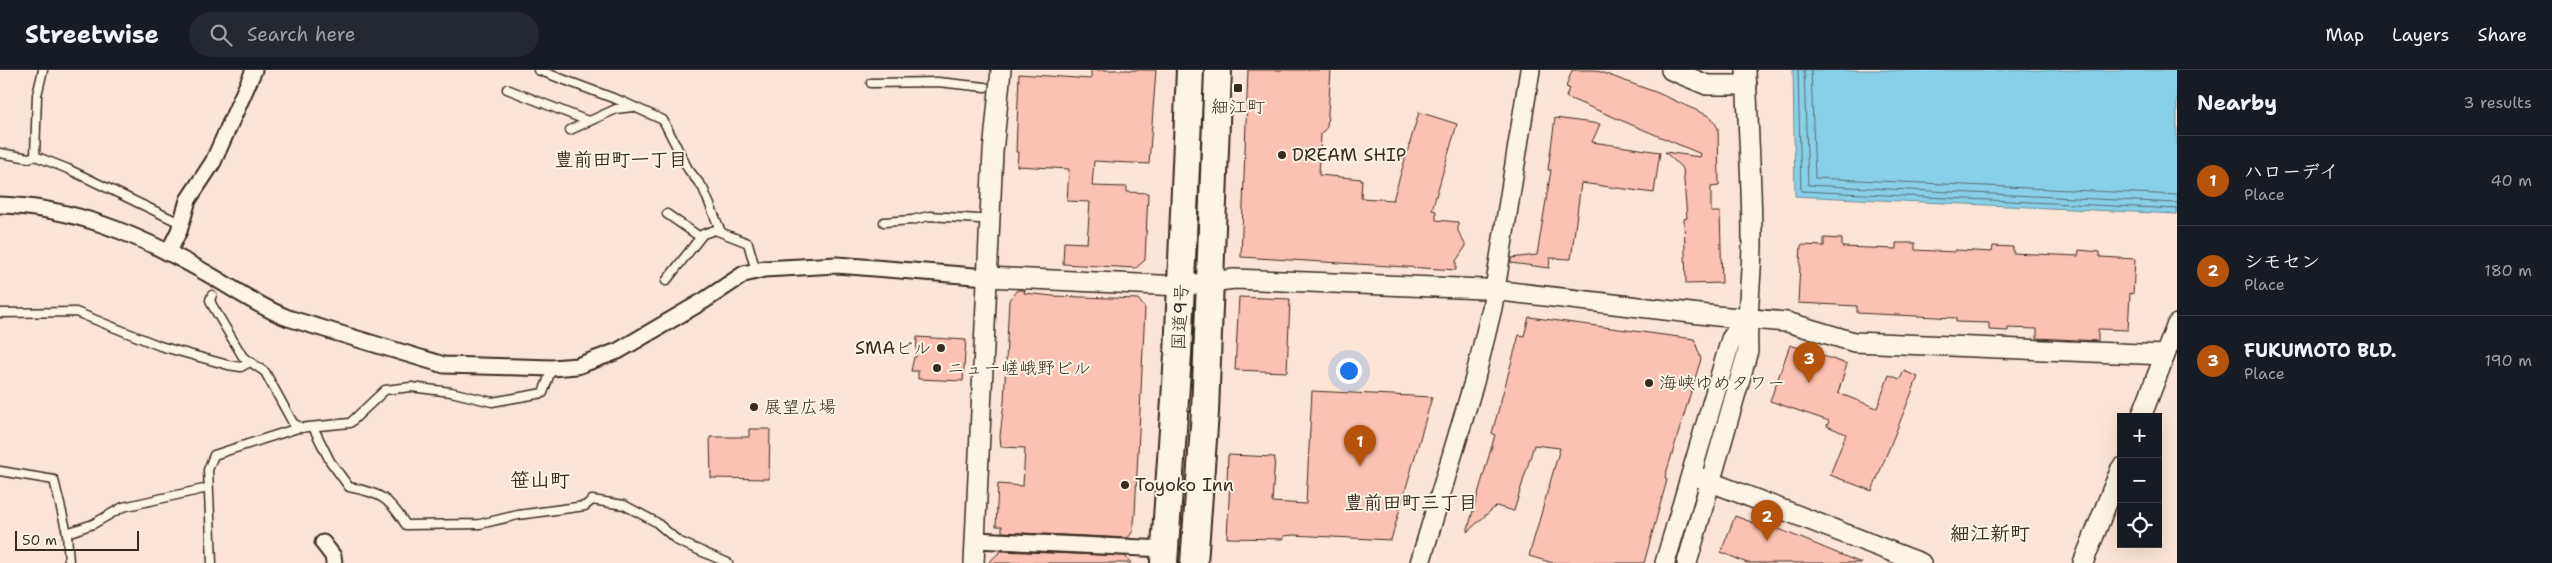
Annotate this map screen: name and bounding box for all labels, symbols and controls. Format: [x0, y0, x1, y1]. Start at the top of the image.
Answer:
search box [189, 12, 539, 57]
text: Streetwise [25, 19, 159, 51]
icon: search [207, 21, 235, 49]
text: Search here [247, 22, 356, 47]
text: Map [2326, 23, 2364, 47]
text: Layers [2392, 23, 2449, 47]
text: Share [2477, 23, 2527, 47]
marker: 細江町 [1232, 82, 1244, 94]
text: Nearby [2197, 89, 2277, 117]
text: 3 results [2463, 92, 2532, 113]
place label: 細江町 [1211, 95, 1265, 119]
place label: DREAM SHIP [1292, 143, 1406, 167]
district label: 豊前田町一丁目 [554, 147, 688, 172]
marker: DREAM SHIP [1276, 149, 1288, 161]
text: ハローデイ [2244, 159, 2339, 184]
text: 1 [2209, 170, 2217, 191]
text: 40 m [2490, 170, 2532, 191]
text: Place [2244, 184, 2285, 205]
text: シモセン [2244, 249, 2320, 274]
text: 2 [2207, 260, 2219, 281]
text: 180 m [2484, 260, 2532, 281]
text: Place [2244, 274, 2285, 295]
street label: 国道9号 [1166, 283, 1194, 351]
place label: SMAビル [855, 336, 931, 360]
text: FUKUMOTO BLD. [2244, 338, 2397, 363]
marker: SMAビル [935, 342, 947, 354]
pin: 3 [1793, 342, 1825, 383]
text: 3 [2207, 350, 2219, 371]
text: 190 m [2485, 350, 2532, 371]
place label: ニュー嵯峨野ビル [947, 356, 1091, 380]
your location [1336, 358, 1362, 384]
marker: ニュー嵯峨野ビル [931, 362, 943, 374]
text: Place [2244, 363, 2285, 384]
place label: 海峡ゆめタワー [1659, 371, 1785, 395]
marker: 海峡ゆめタワー [1643, 377, 1655, 389]
place label: 展望広場 [764, 395, 836, 419]
marker: 展望広場 [748, 401, 760, 413]
map controls [2117, 413, 2162, 548]
button: + [2117, 413, 2162, 458]
pin: 1 [1344, 425, 1376, 466]
button: − [2117, 458, 2162, 503]
district label: 笹山町 [510, 467, 570, 493]
place label: Toyoko Inn [1135, 473, 1234, 497]
marker: Toyoko Inn [1119, 479, 1131, 491]
district label: 豊前田町三丁目 [1344, 490, 1478, 515]
pin: 2 [1751, 500, 1783, 541]
button: locate [2117, 503, 2162, 548]
district label: 細江新町 [1950, 520, 2030, 546]
scale bar [15, 528, 139, 551]
text: 50 m [22, 531, 57, 549]

